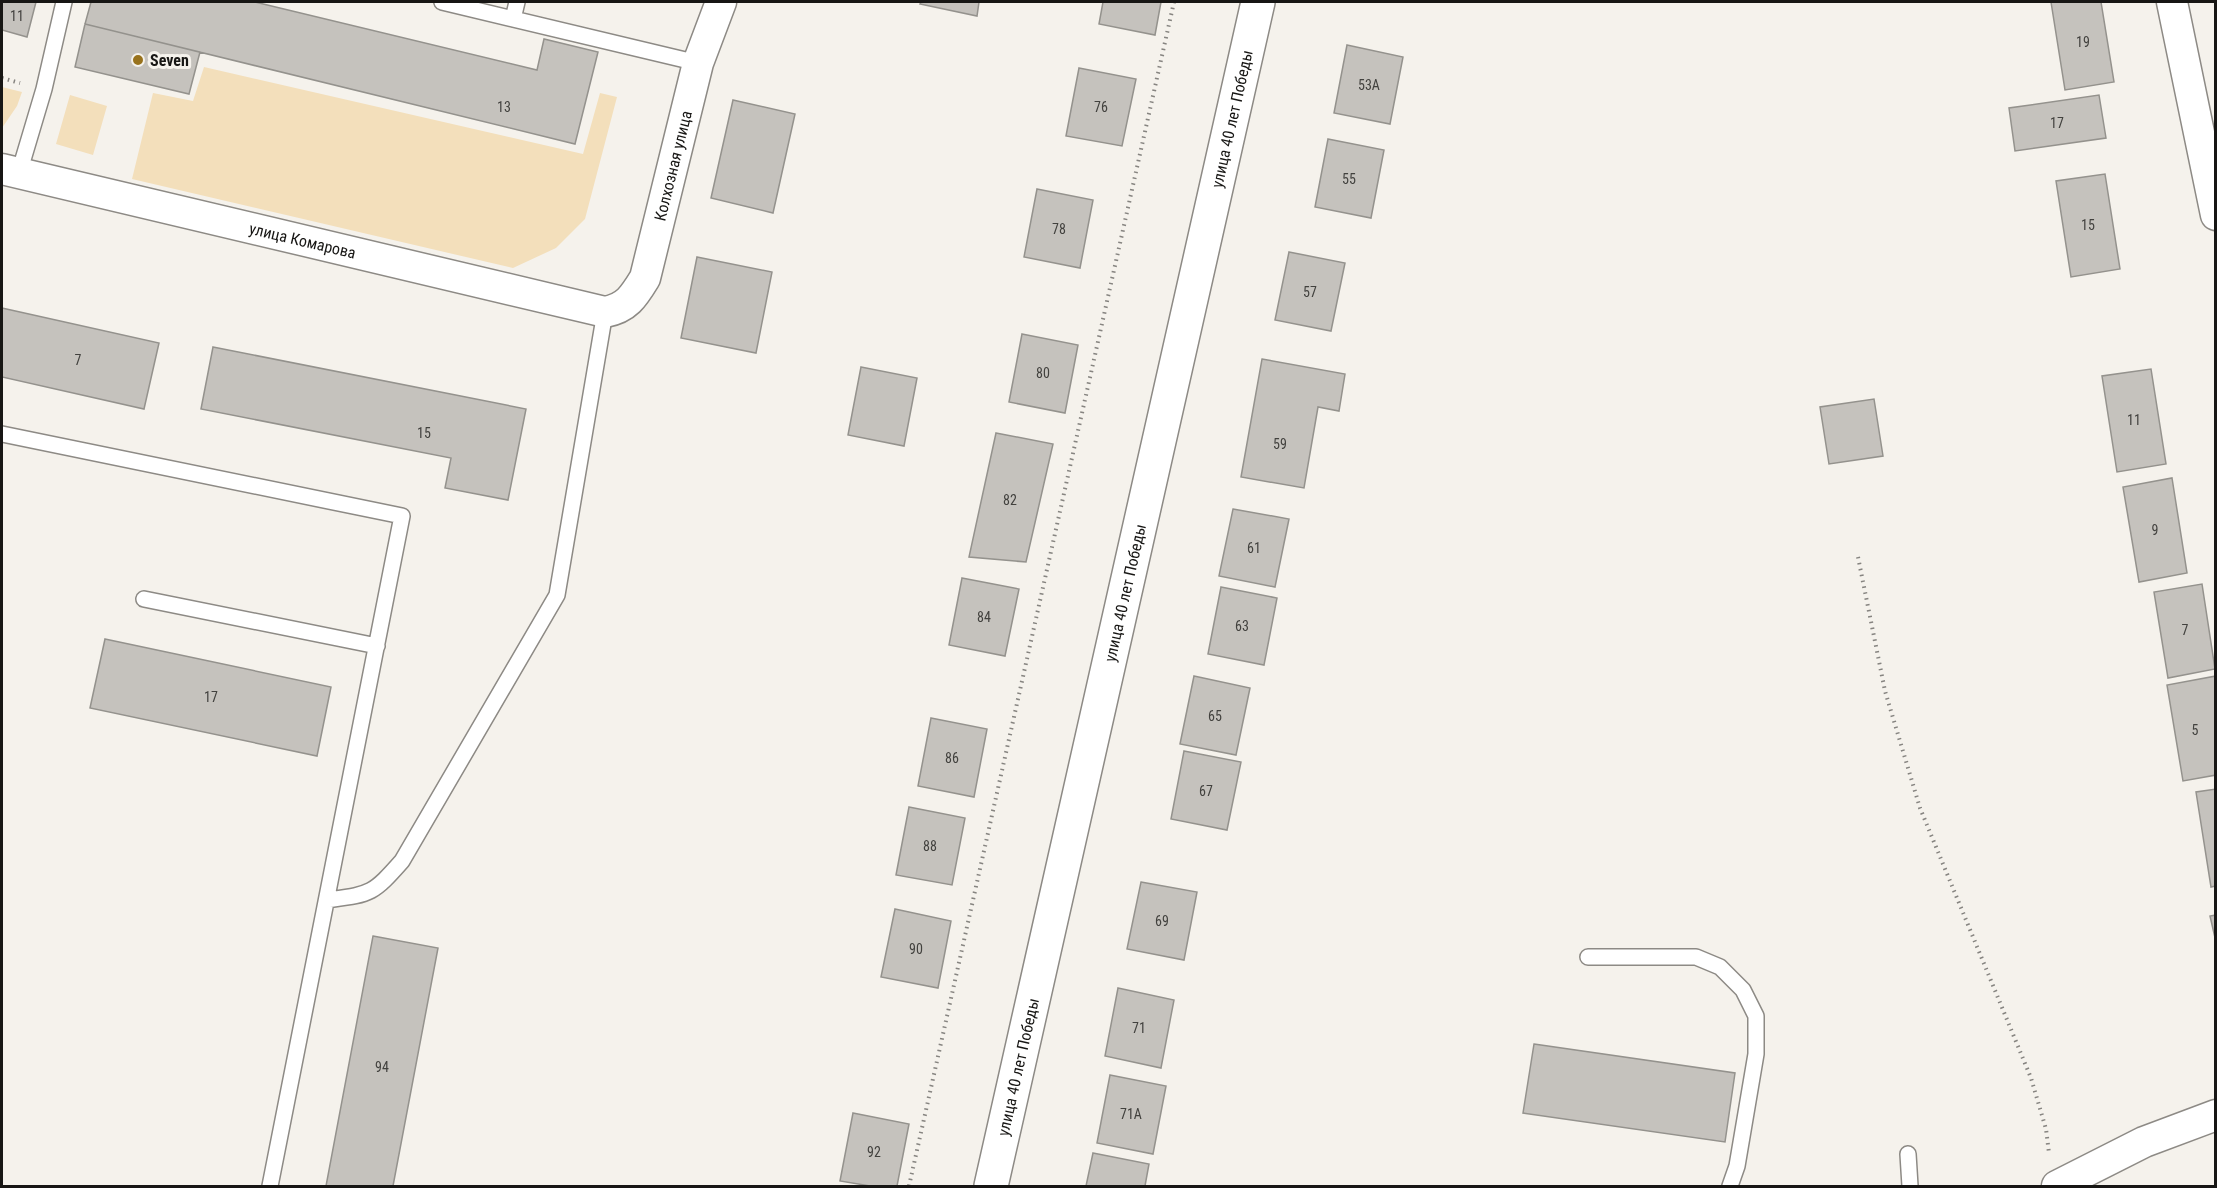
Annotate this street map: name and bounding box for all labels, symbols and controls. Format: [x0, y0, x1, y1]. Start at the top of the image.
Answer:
house number: 11 [10, 8, 24, 24]
house number: 19 [2076, 34, 2090, 50]
street label: улица 40 лет Победы [1207, 48, 1257, 190]
place label: Seven [150, 51, 189, 70]
marker: Seven [131, 53, 145, 67]
house number: 53А [1358, 77, 1380, 93]
house number: 13 [497, 99, 511, 115]
house number: 76 [1094, 99, 1108, 115]
street label: Колхозная улица [650, 109, 696, 223]
house number: 17 [2050, 115, 2064, 131]
house number: 55 [1342, 171, 1356, 187]
house number: 15 [2081, 217, 2095, 233]
street label: улица Комарова [247, 219, 358, 263]
house number: 78 [1052, 221, 1066, 237]
house number: 57 [1303, 284, 1317, 300]
house number: 7 [75, 352, 82, 368]
house number: 80 [1036, 365, 1050, 381]
house number: 11 [2127, 412, 2141, 428]
house number: 15 [417, 425, 431, 441]
house number: 59 [1273, 436, 1287, 452]
house number: 82 [1003, 492, 1017, 508]
street label: улица 40 лет Победы [1100, 522, 1150, 664]
house number: 9 [2152, 522, 2158, 538]
house number: 61 [1247, 540, 1261, 556]
house number: 84 [977, 609, 991, 625]
house number: 63 [1235, 618, 1249, 634]
house number: 7 [2182, 622, 2189, 638]
house number: 17 [204, 689, 218, 705]
house number: 65 [1208, 708, 1222, 724]
house number: 5 [2192, 722, 2199, 738]
house number: 86 [945, 750, 959, 766]
house number: 67 [1199, 783, 1213, 799]
house number: 88 [923, 838, 937, 854]
house number: 69 [1155, 913, 1169, 929]
house number: 90 [909, 941, 923, 957]
street label: улица 40 лет Победы [994, 996, 1043, 1138]
house number: 71 [1132, 1020, 1146, 1036]
house number: 94 [375, 1059, 389, 1075]
house number: 71А [1120, 1106, 1142, 1122]
house number: 92 [867, 1144, 881, 1160]

